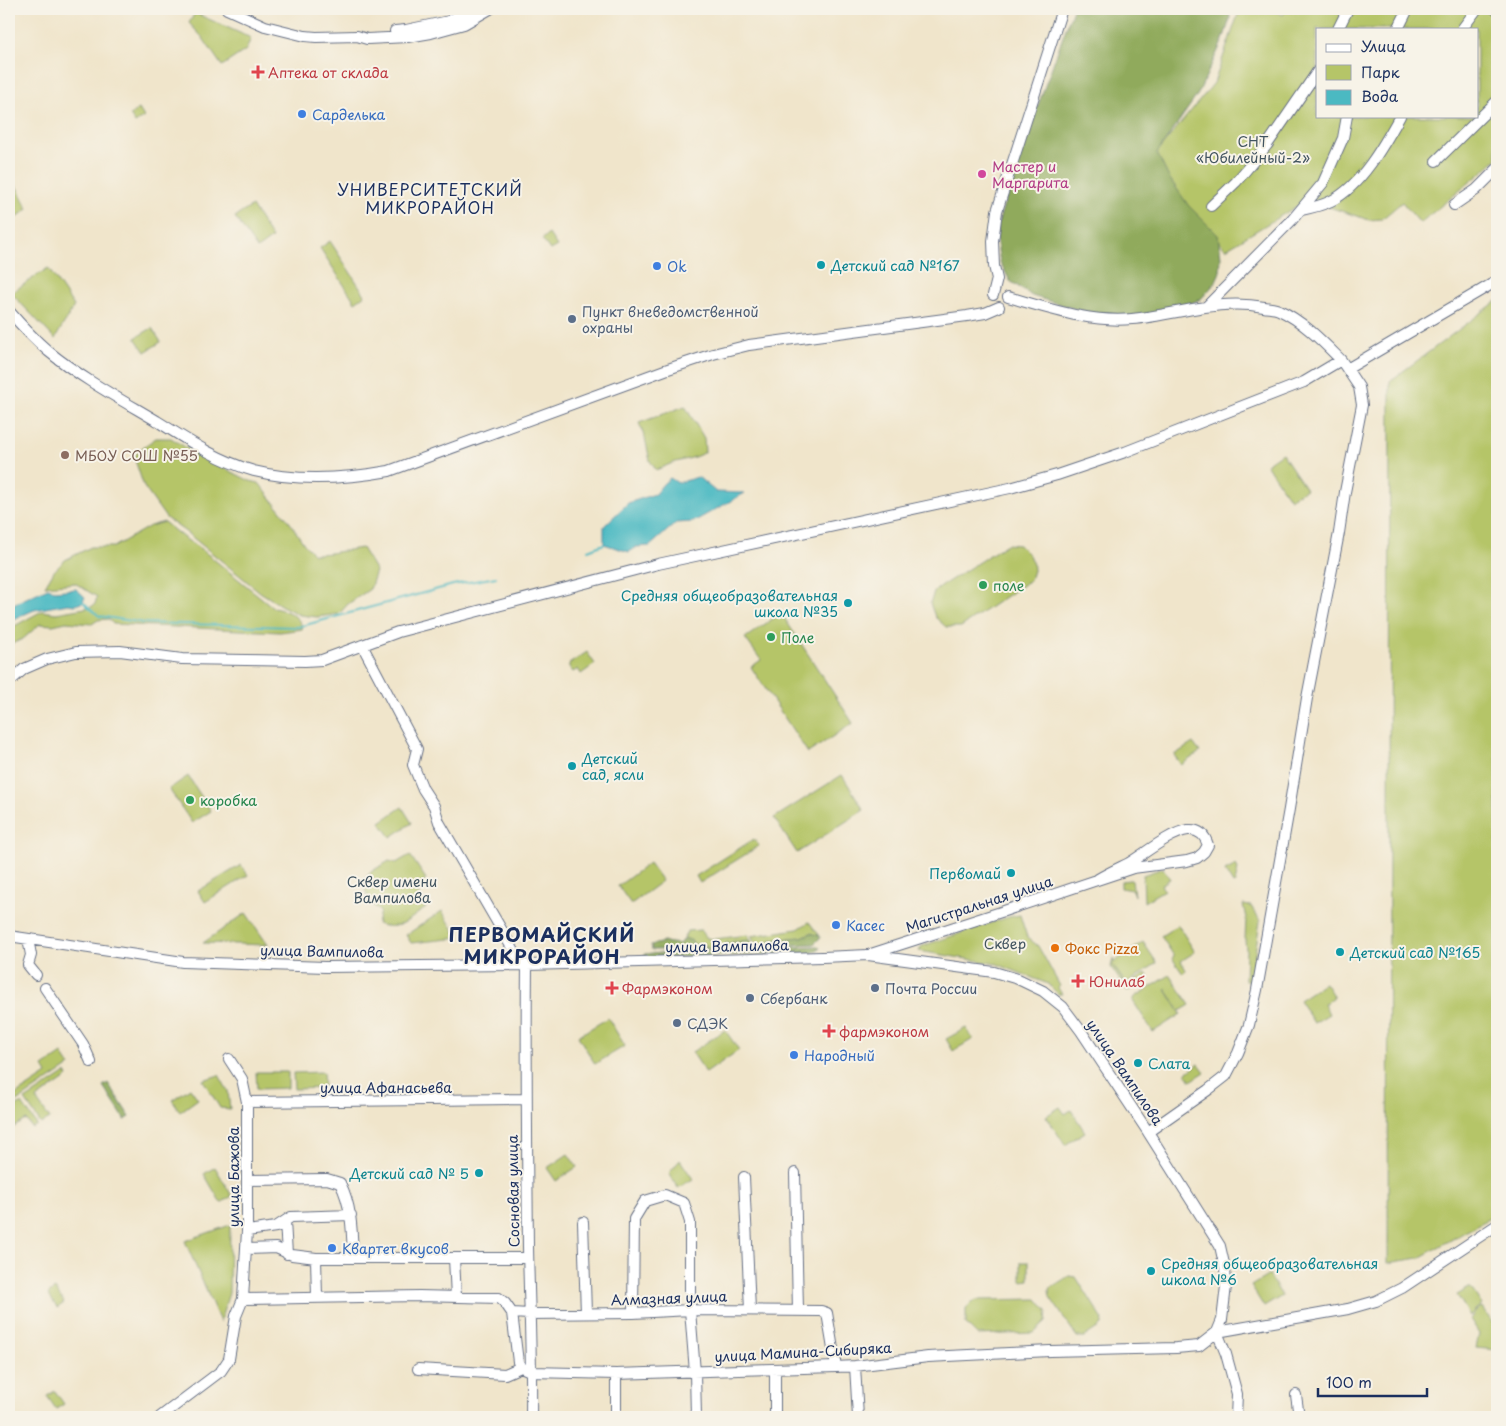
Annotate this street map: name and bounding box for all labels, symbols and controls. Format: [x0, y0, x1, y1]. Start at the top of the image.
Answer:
legend [1316, 28, 1478, 118]
text: Улица [1361, 34, 1406, 57]
text: Парк [1361, 60, 1400, 83]
place label: Аптека от склада [268, 62, 389, 83]
marker: Аптека от склада [252, 66, 264, 78]
text: Вода [1361, 84, 1399, 107]
place label: Сарделька [312, 104, 386, 125]
marker: Сарделька [296, 108, 308, 120]
park label: СНТ «Юбилейный-2» [1196, 131, 1310, 168]
place label: Мастер и Маргарита [992, 156, 1069, 193]
marker: Мастер и Маргарита [976, 168, 988, 180]
district label: УНИВЕРСИТЕТСКИЙ МИКРОРАЙОН [337, 177, 523, 219]
place label: Детский сад №167 [830, 255, 960, 276]
place label: Ok [667, 256, 687, 277]
marker: Детский сад №167 [815, 259, 827, 271]
marker: Ok [651, 260, 663, 272]
place label: Пункт вневедомственной охраны [582, 301, 759, 338]
marker: Пункт вневедомственной охраны [566, 313, 578, 325]
place label: МБОУ СОШ №55 [75, 445, 198, 466]
marker: МБОУ СОШ №55 [59, 449, 71, 461]
place label: поле [993, 575, 1025, 596]
marker: поле [977, 579, 989, 591]
place label: Средняя общеобразовательная школа №35 [621, 585, 838, 622]
marker: Средняя общеобразовательная школа №35 [842, 597, 854, 609]
place label: Поле [781, 627, 815, 648]
marker: Поле [765, 631, 777, 643]
place label: Детский сад, ясли [581, 748, 644, 785]
marker: Детский сад, ясли [566, 760, 578, 772]
place label: коробка [200, 790, 257, 811]
marker: коробка [184, 794, 196, 806]
place label: Первомай [929, 863, 1001, 884]
marker: Первомай [1005, 867, 1017, 879]
street label: Магистральная улица [903, 870, 1055, 938]
park label: Сквер имени Вампилова [347, 871, 437, 908]
place label: Касес [846, 915, 885, 936]
marker: Касес [830, 919, 842, 931]
district label: ПЕРВОМАЙСКИЙ МИКРОРАЙОН [449, 920, 635, 970]
park label: Сквер [984, 933, 1026, 954]
street label: улица Вампилова [665, 934, 789, 958]
place label: Фокс Pizza [1065, 938, 1139, 959]
street label: улица Вампилова [260, 939, 384, 963]
marker: Фокс Pizza [1049, 942, 1061, 954]
place label: Детский сад №165 [1349, 942, 1480, 963]
marker: Детский сад №165 [1334, 946, 1346, 958]
place label: Юнилаб [1089, 971, 1145, 992]
marker: Юнилаб [1071, 974, 1085, 988]
place label: Фармэконом [622, 978, 713, 999]
place label: Почта России [885, 978, 977, 999]
marker: Фармэконом [606, 982, 618, 994]
marker: Почта России [869, 982, 881, 994]
place label: Сбербанк [760, 988, 828, 1009]
marker: Сбербанк [744, 992, 756, 1004]
place label: СДЭК [687, 1013, 728, 1034]
street label: улица Вампилова [1082, 1015, 1168, 1129]
marker: СДЭК [671, 1017, 683, 1029]
place label: фармэконом [839, 1021, 929, 1042]
marker: фармэконом [823, 1025, 835, 1037]
place label: Народный [804, 1045, 875, 1066]
marker: Народный [788, 1049, 800, 1061]
place label: Слата [1148, 1053, 1190, 1074]
marker: Слата [1132, 1057, 1144, 1069]
street label: улица Афанасьева [320, 1077, 452, 1098]
street label: улица Бажова [223, 1126, 244, 1227]
street label: Сосновая улица [502, 1134, 524, 1247]
place label: Детский сад № 5 [349, 1163, 469, 1184]
marker: Детский сад № 5 [473, 1167, 485, 1179]
place label: Квартет вкусов [342, 1238, 449, 1259]
marker: Квартет вкусов [326, 1242, 338, 1254]
place label: Средняя общеобразовательная школа №6 [1161, 1253, 1378, 1290]
marker: Средняя общеобразовательная школа №6 [1145, 1265, 1157, 1277]
street label: Алмазная улица [610, 1285, 728, 1311]
street label: улица Мамина-Сибиряка [714, 1337, 892, 1367]
scale bar [1318, 1366, 1427, 1398]
text: 100 m [1326, 1370, 1372, 1393]

